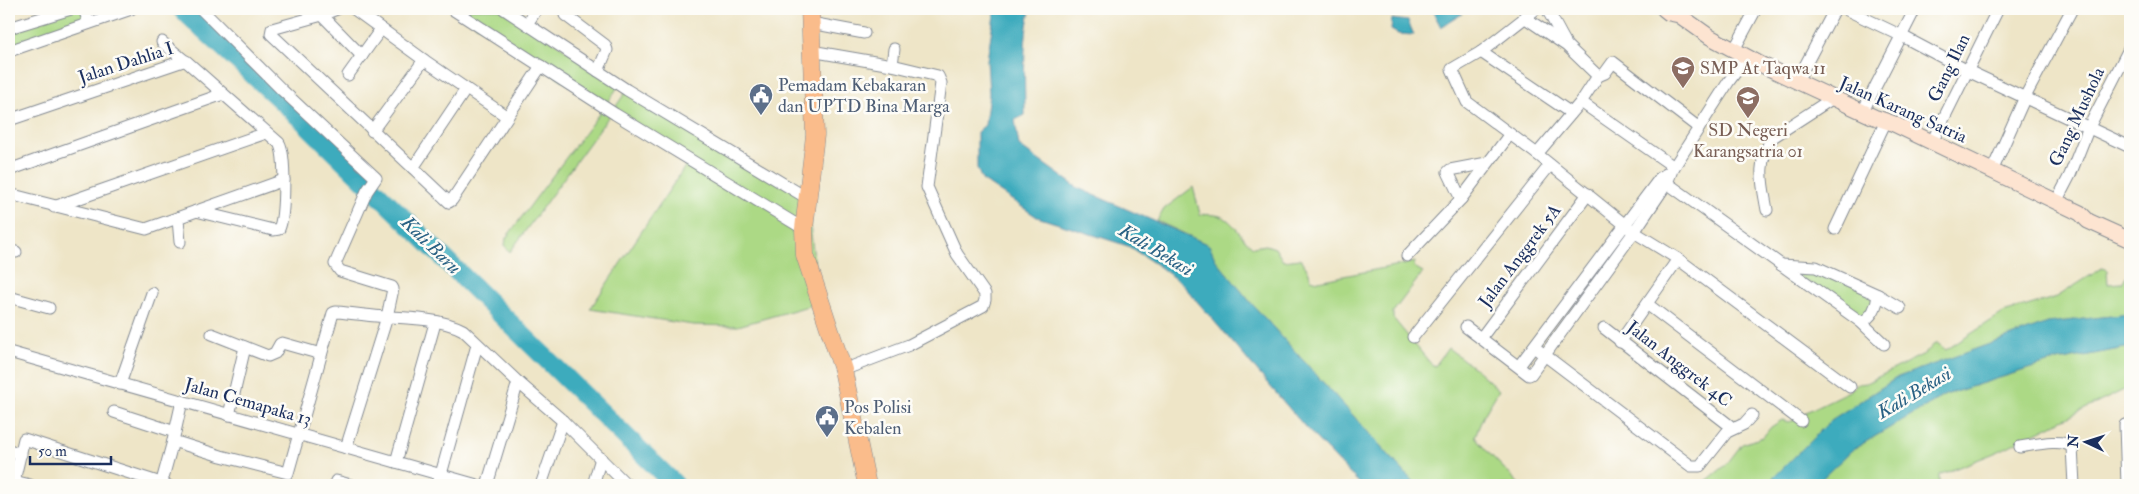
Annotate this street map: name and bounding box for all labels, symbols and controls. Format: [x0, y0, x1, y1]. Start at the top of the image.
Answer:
street label: Gang Ilan [1923, 30, 1975, 106]
street label: Jalan Dahlia I [75, 37, 177, 90]
school or university icon: SMP At Taqwa 11 [1670, 55, 1696, 89]
place label: SMP At Taqwa 11 [1700, 57, 1826, 80]
street label: Gang Mushola [2044, 63, 2110, 170]
street label: Jalan Karang Satria [1835, 71, 1971, 149]
place label: Pemadam Kebakaran dan UPTD Bina Marga [778, 74, 950, 118]
public building icon: Pemadam Kebakaran dan UPTD Bina Marga [748, 82, 774, 116]
school or university icon: SD Negeri Karangsatria 01 [1735, 85, 1761, 119]
place label: SD Negeri Karangsatria 01 [1693, 119, 1803, 163]
street label: Jalan Anggrek 5A [1473, 199, 1567, 313]
water label: Kali Baru [395, 210, 466, 279]
water label: Kali Bekasi [1114, 218, 1197, 281]
street label: Jalan Anggrek 4C [1621, 315, 1736, 412]
water label: Kali Bekasi [1872, 362, 1955, 425]
street label: Jalan Cemapaka 13 [181, 373, 314, 431]
place label: Pos Polisi Kebalen [844, 396, 912, 440]
public building icon: Pos Polisi Kebalen [814, 404, 840, 438]
north arrow [2062, 416, 2112, 466]
scale bar [30, 434, 111, 466]
text: N [2065, 434, 2082, 449]
text: 50 m [38, 442, 67, 461]

